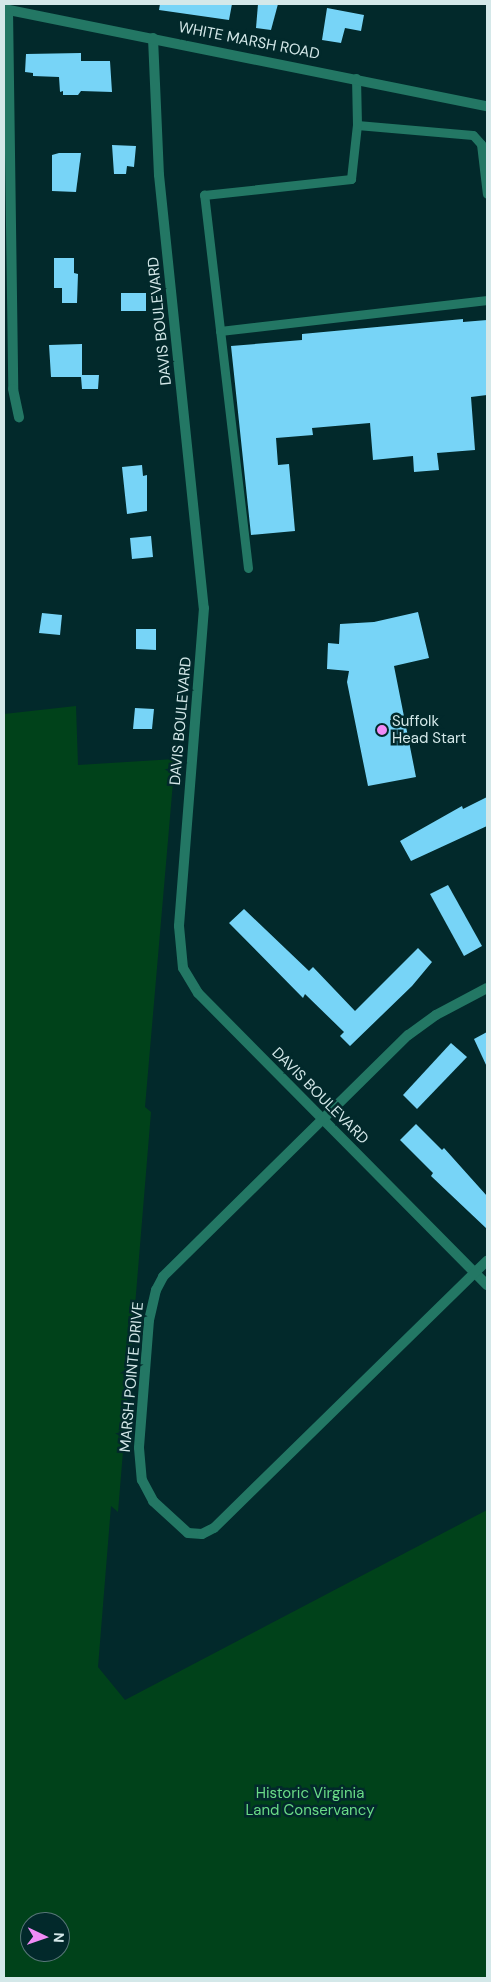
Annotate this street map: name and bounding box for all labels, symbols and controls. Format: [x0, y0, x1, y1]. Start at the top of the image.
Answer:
street label: WHITE MARSH ROAD [177, 18, 321, 64]
street label: DAVIS BOULEVARD [144, 256, 176, 386]
street label: DAVIS BOULEVARD [166, 656, 196, 786]
place label: Suffolk Head Start [392, 712, 466, 747]
marker: Suffolk Head Start [376, 724, 388, 736]
street label: DAVIS BOULEVARD [268, 1044, 372, 1148]
street label: MARSH POINTE DRIVE [116, 1301, 148, 1453]
park label: Historic Virginia Land Conservancy [245, 1784, 375, 1819]
north arrow [20, 1912, 70, 1962]
text: N [50, 1932, 68, 1943]

